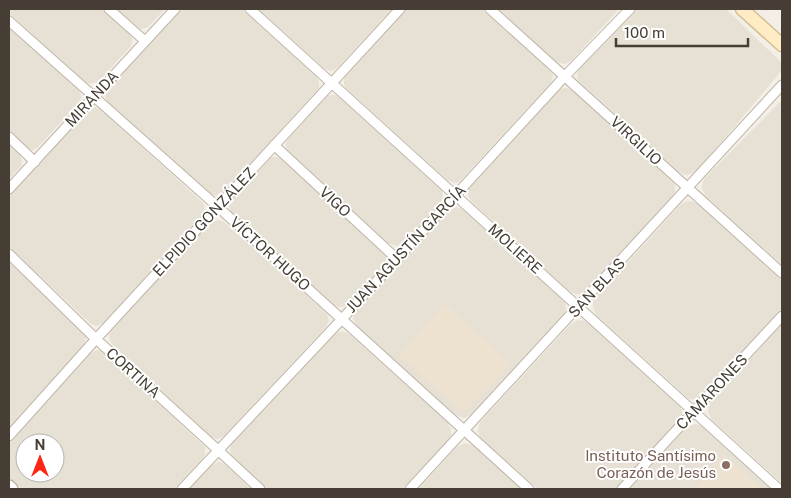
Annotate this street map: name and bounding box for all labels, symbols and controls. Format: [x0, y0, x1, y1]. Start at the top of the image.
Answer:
scale bar [616, 15, 748, 47]
text: 100 m [624, 24, 665, 41]
street label: MIRANDA [61, 67, 122, 130]
street label: VIRGILIO [607, 113, 665, 169]
street label: ELPIDIO GONZÁLEZ [149, 164, 258, 279]
street label: JUAN AGUSTÍN GARCÍA [342, 181, 469, 316]
street label: VIGO [316, 183, 354, 220]
street label: VÍCTOR HUGO [227, 213, 314, 294]
street label: MOLIERE [485, 220, 546, 277]
street label: SAN BLAS [565, 254, 628, 321]
street label: CORTINA [103, 344, 164, 401]
street label: CAMARONES [673, 351, 751, 433]
north arrow [15, 433, 65, 483]
text: N [35, 437, 45, 453]
place label: Instituto Santísimo Corazón de Jesús [585, 447, 716, 481]
marker: Instituto Santísimo Corazón de Jesús [720, 459, 732, 471]

